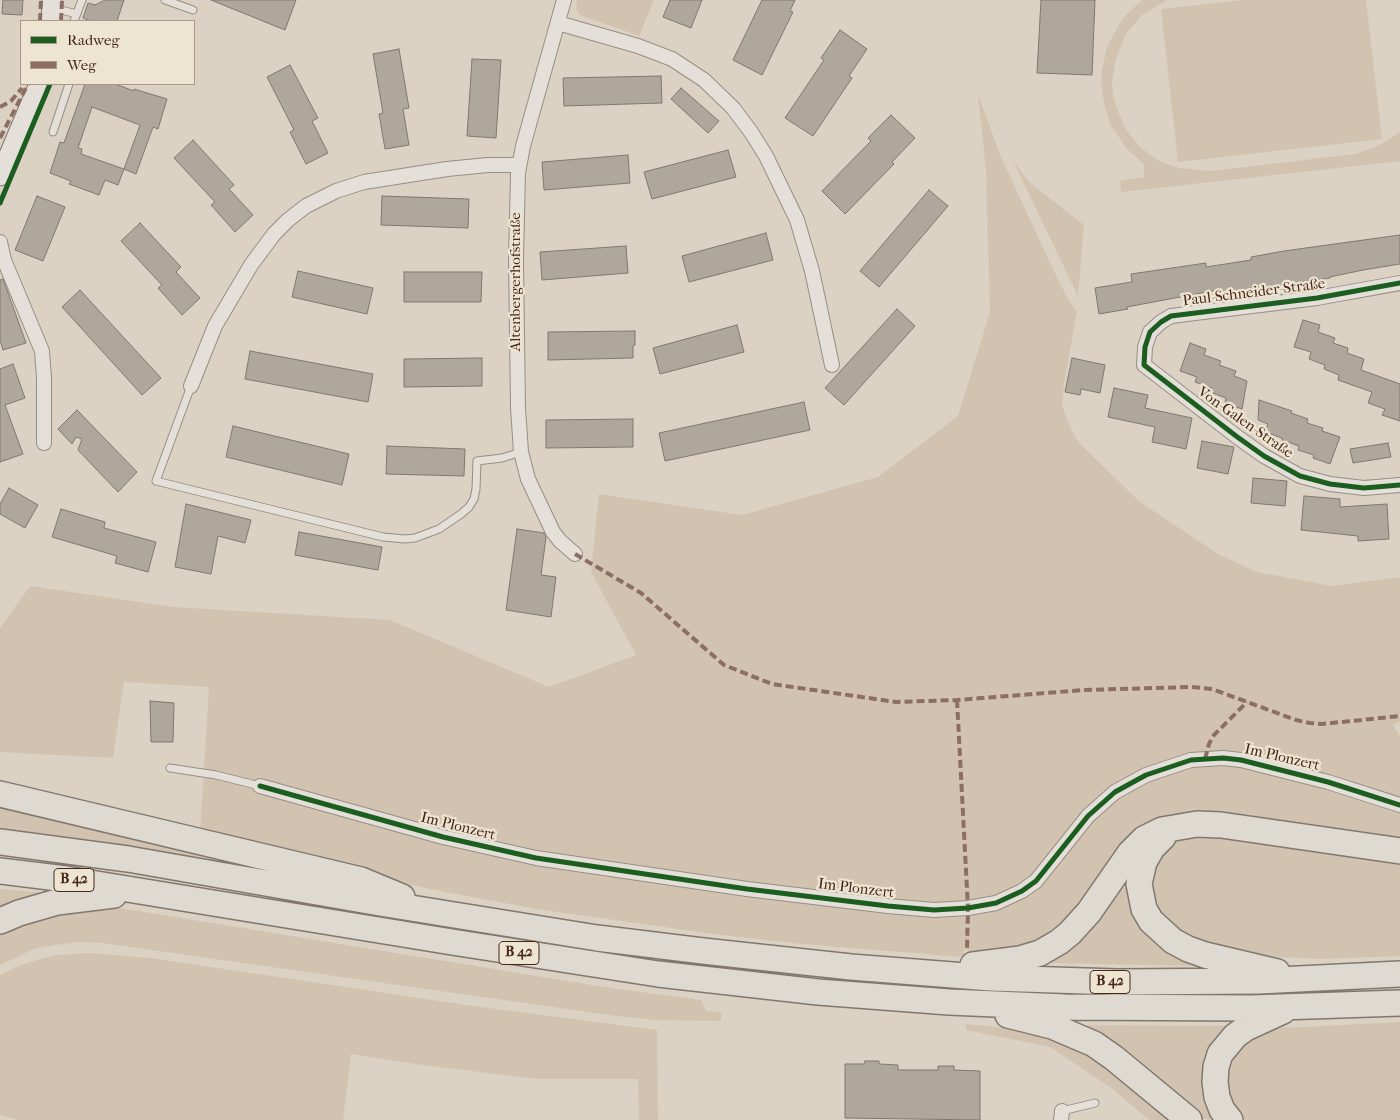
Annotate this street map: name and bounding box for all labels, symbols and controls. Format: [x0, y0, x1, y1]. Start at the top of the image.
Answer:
legend [20, 20, 195, 85]
text: Radweg [67, 31, 119, 49]
text: Weg [67, 56, 96, 74]
street label: Altenbergerhofstraße [507, 212, 525, 352]
street label: Paul-Schneider-Straße [1182, 275, 1326, 311]
street label: Von-Galen-Straße [1194, 383, 1296, 463]
street label: Im Plonzert [1243, 741, 1321, 775]
street label: Im Plonzert [419, 809, 497, 845]
road number: B 42 [54, 868, 94, 892]
street label: Im Plonzert [817, 875, 895, 903]
road number: B 42 [499, 941, 539, 964]
road number: B 42 [1090, 970, 1130, 994]

